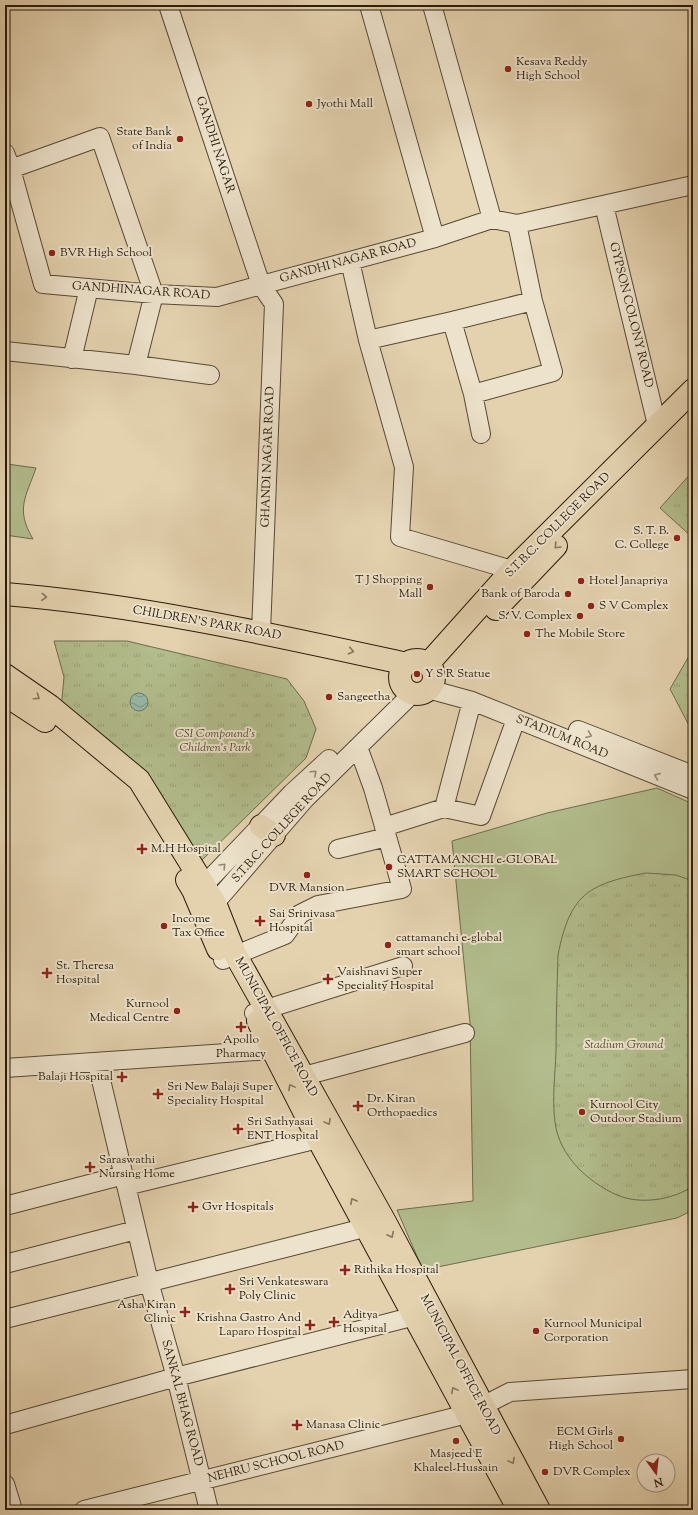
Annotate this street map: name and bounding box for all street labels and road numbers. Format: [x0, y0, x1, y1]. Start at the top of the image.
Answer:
street label: GANDHI NAGAR [191, 94, 239, 196]
street label: GANDHI NAGAR ROAD [278, 234, 418, 288]
street label: GYPSON COLONY ROAD [604, 240, 658, 390]
street label: GANDHINAGAR ROAD [71, 277, 211, 305]
street label: GHANDI NAGAR ROAD [257, 386, 279, 528]
street label: S.T.B.C. COLLEGE ROAD [501, 468, 615, 582]
street label: CHILDREN'S PARK ROAD [131, 601, 283, 645]
street label: STADIUM ROAD [513, 710, 611, 764]
street label: S.T.B.C. COLLEGE ROAD [228, 769, 336, 887]
street label: MUNICIPAL OFFICE ROAD [230, 954, 322, 1100]
street label: MUNICIPAL OFFICE ROAD [415, 1291, 505, 1439]
street label: SANKAL BHAG ROAD [156, 1338, 208, 1468]
street label: NEHRU SCHOOL ROAD [206, 1436, 346, 1488]

